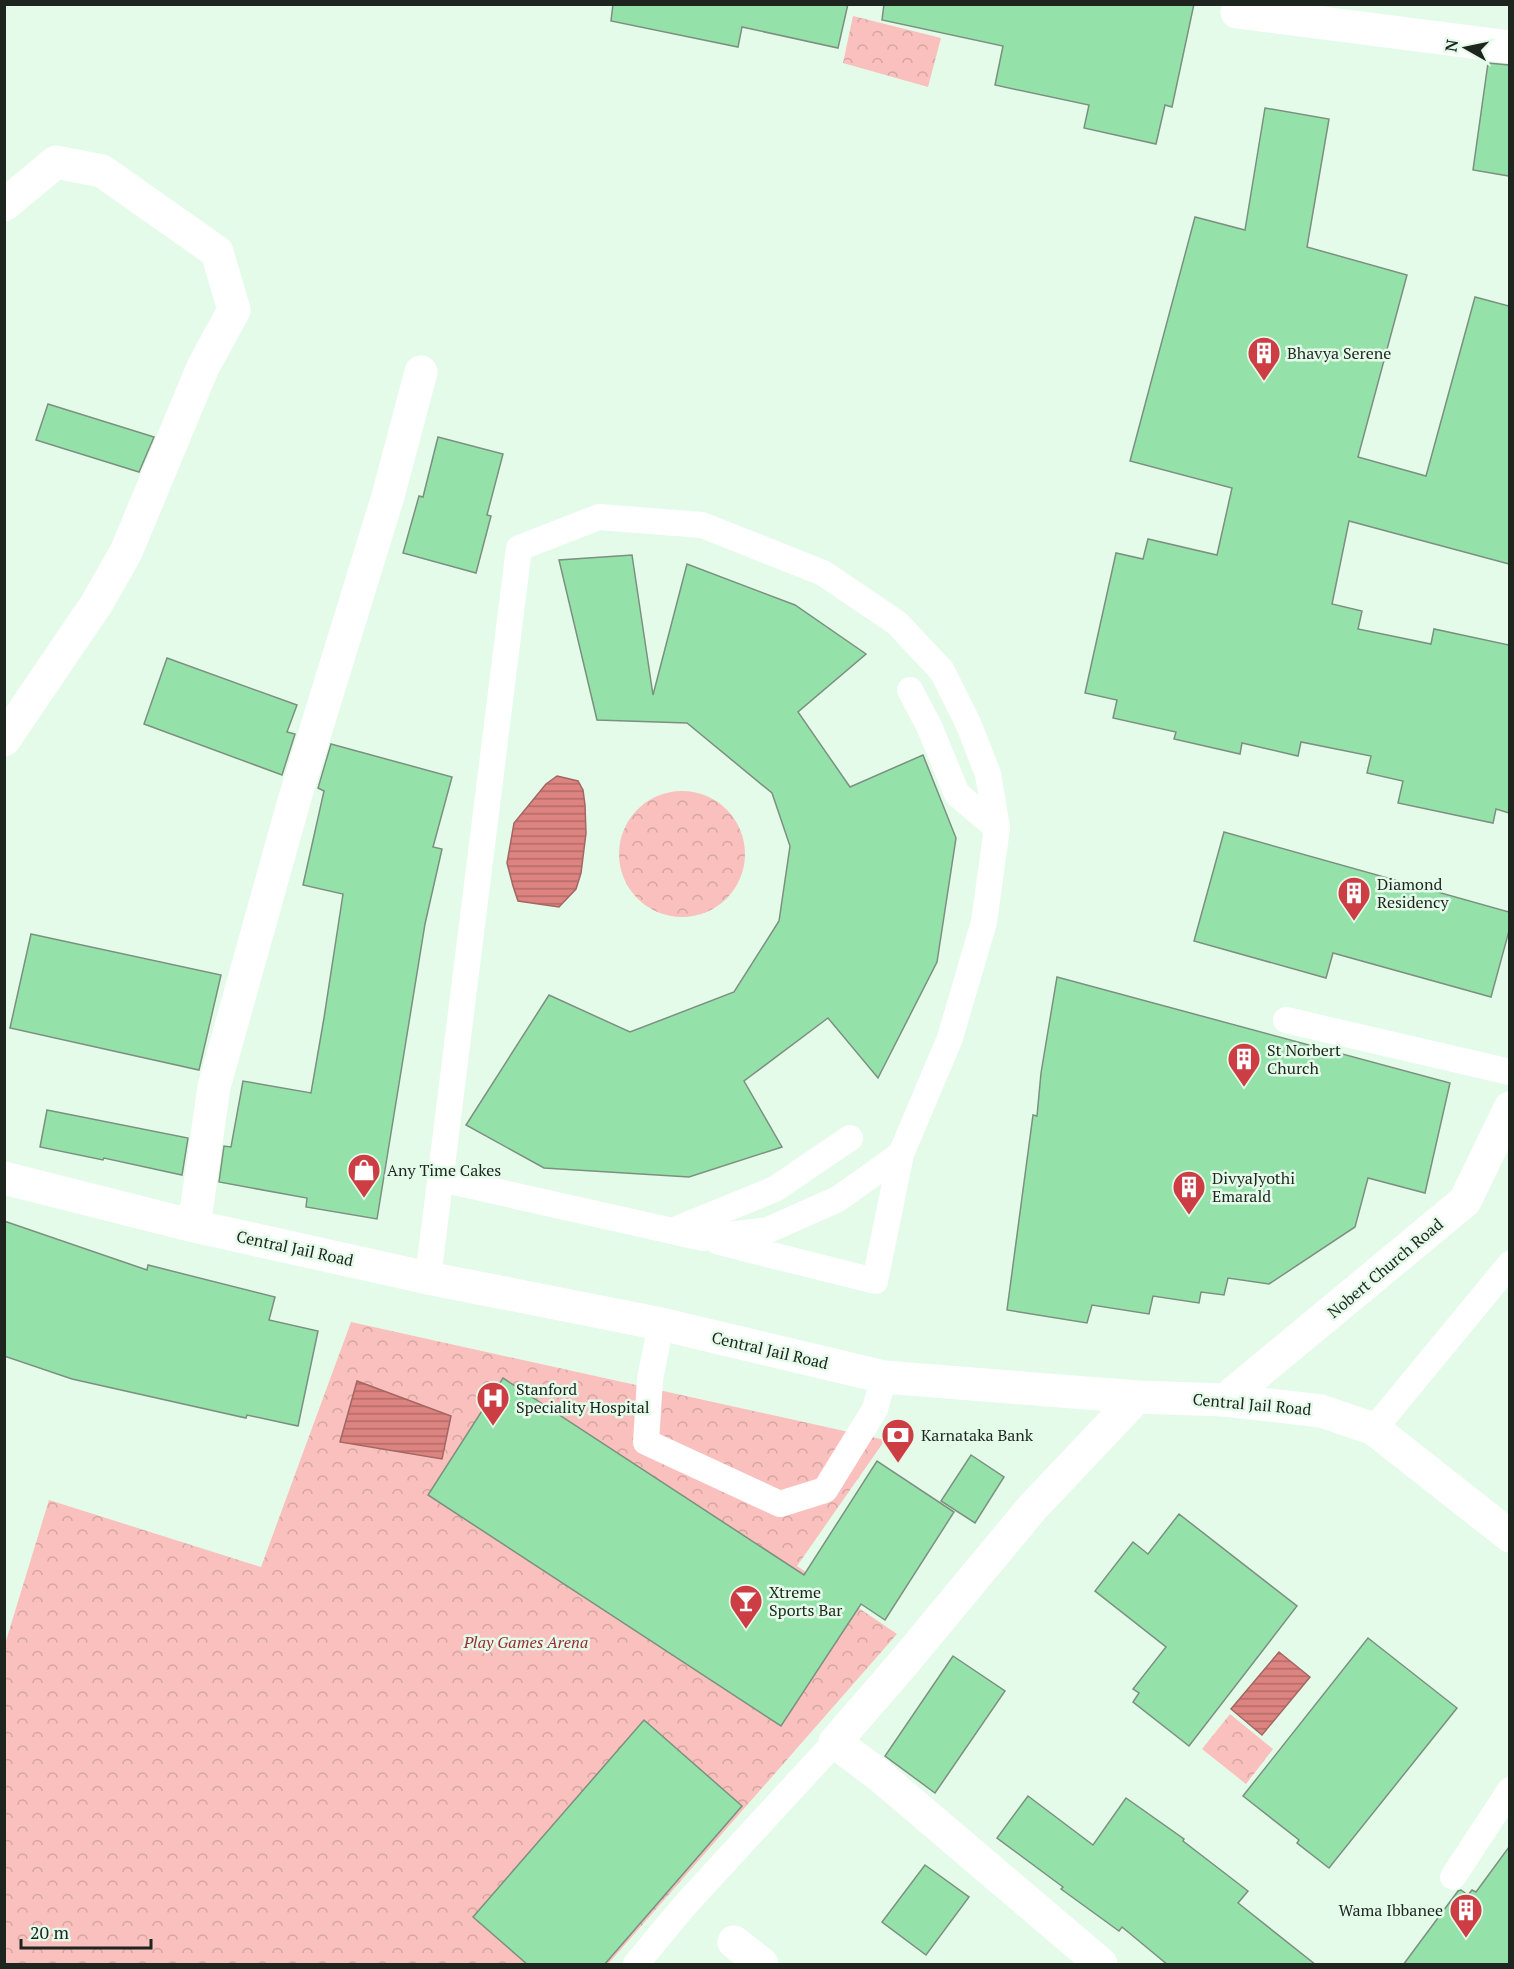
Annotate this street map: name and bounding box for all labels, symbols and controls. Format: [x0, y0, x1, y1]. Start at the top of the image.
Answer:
north arrow [1436, 18, 1496, 78]
text: N [1439, 38, 1463, 53]
building icon: Bhavya Serene [1246, 335, 1282, 382]
place label: Bhavya Serene [1287, 342, 1391, 364]
place label: Diamond Residency [1377, 873, 1450, 913]
building icon: Diamond Residency [1336, 875, 1372, 922]
place label: St Norbert Church [1267, 1039, 1341, 1079]
building icon: St Norbert Church [1226, 1041, 1262, 1088]
shop icon: Any Time Cakes [346, 1152, 382, 1199]
place label: Any Time Cakes [387, 1159, 501, 1181]
place label: DivyaJyothi Emarald [1212, 1167, 1295, 1207]
building icon: DivyaJyothi Emarald [1171, 1169, 1207, 1216]
street label: Nobert Church Road [1322, 1213, 1448, 1323]
street label: Central Jail Road [234, 1225, 356, 1271]
street label: Central Jail Road [710, 1326, 831, 1374]
place label: Stanford Speciality Hospital [516, 1378, 650, 1418]
hospital icon: Stanford Speciality Hospital [475, 1380, 511, 1427]
street label: Central Jail Road [1192, 1388, 1312, 1420]
bank icon: Karnataka Bank [880, 1417, 916, 1464]
place label: Karnataka Bank [921, 1424, 1034, 1446]
place label: Xtreme Sports Bar [769, 1581, 843, 1621]
bar icon: Xtreme Sports Bar [728, 1583, 764, 1630]
park label: Play Games Arena [463, 1631, 588, 1653]
building icon: Wama Ibbanee [1448, 1892, 1484, 1939]
place label: Wama Ibbanee [1338, 1899, 1443, 1921]
scale bar [21, 1912, 152, 1950]
text: 20 m [30, 1920, 70, 1944]

